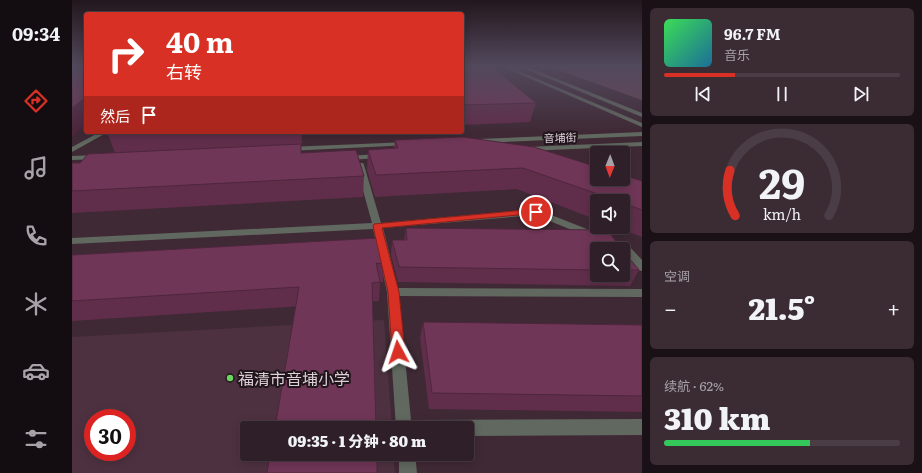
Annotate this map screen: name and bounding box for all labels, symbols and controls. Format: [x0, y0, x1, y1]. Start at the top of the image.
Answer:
text: 09:34 [12, 20, 60, 47]
text: 40 m [166, 20, 234, 62]
text: 96.7 FM [724, 22, 781, 45]
icon: right [100, 28, 152, 80]
text: 音乐 [724, 45, 750, 64]
text: 右转 [166, 58, 202, 85]
icon: previous [692, 83, 714, 105]
icon: pause [771, 83, 793, 105]
icon: next [850, 83, 872, 105]
icon: directions [22, 87, 50, 115]
text: 然后 [100, 104, 130, 127]
icon: arrive [138, 104, 160, 126]
street label: 音埔街 [543, 128, 577, 146]
north arrow [590, 146, 630, 186]
map controls [590, 146, 630, 282]
text: 29 [759, 150, 805, 212]
icon: music [22, 154, 50, 182]
button: sound [590, 194, 630, 234]
pin [519, 195, 553, 229]
icon: arrive [525, 201, 547, 223]
text: km/h [763, 203, 802, 224]
icon: phone [22, 222, 50, 250]
button: search [590, 242, 630, 282]
text: 空调 [664, 266, 690, 285]
text: 21.5° [749, 285, 815, 329]
icon: climate [22, 290, 50, 318]
text: − [664, 291, 677, 324]
text: + [887, 291, 900, 324]
position arrow [377, 331, 419, 373]
icon: car [22, 357, 50, 385]
place label: 福清市音埔小学 [238, 366, 350, 390]
marker: 福清市音埔小学 [225, 373, 235, 383]
text: 续航 · 62% [664, 376, 724, 395]
text: 310 km [664, 395, 770, 439]
speed limit sign: 30 [84, 409, 136, 461]
icon: filters [22, 425, 50, 453]
text: 09:35 · 1 分钟 · 80 m [288, 429, 426, 452]

